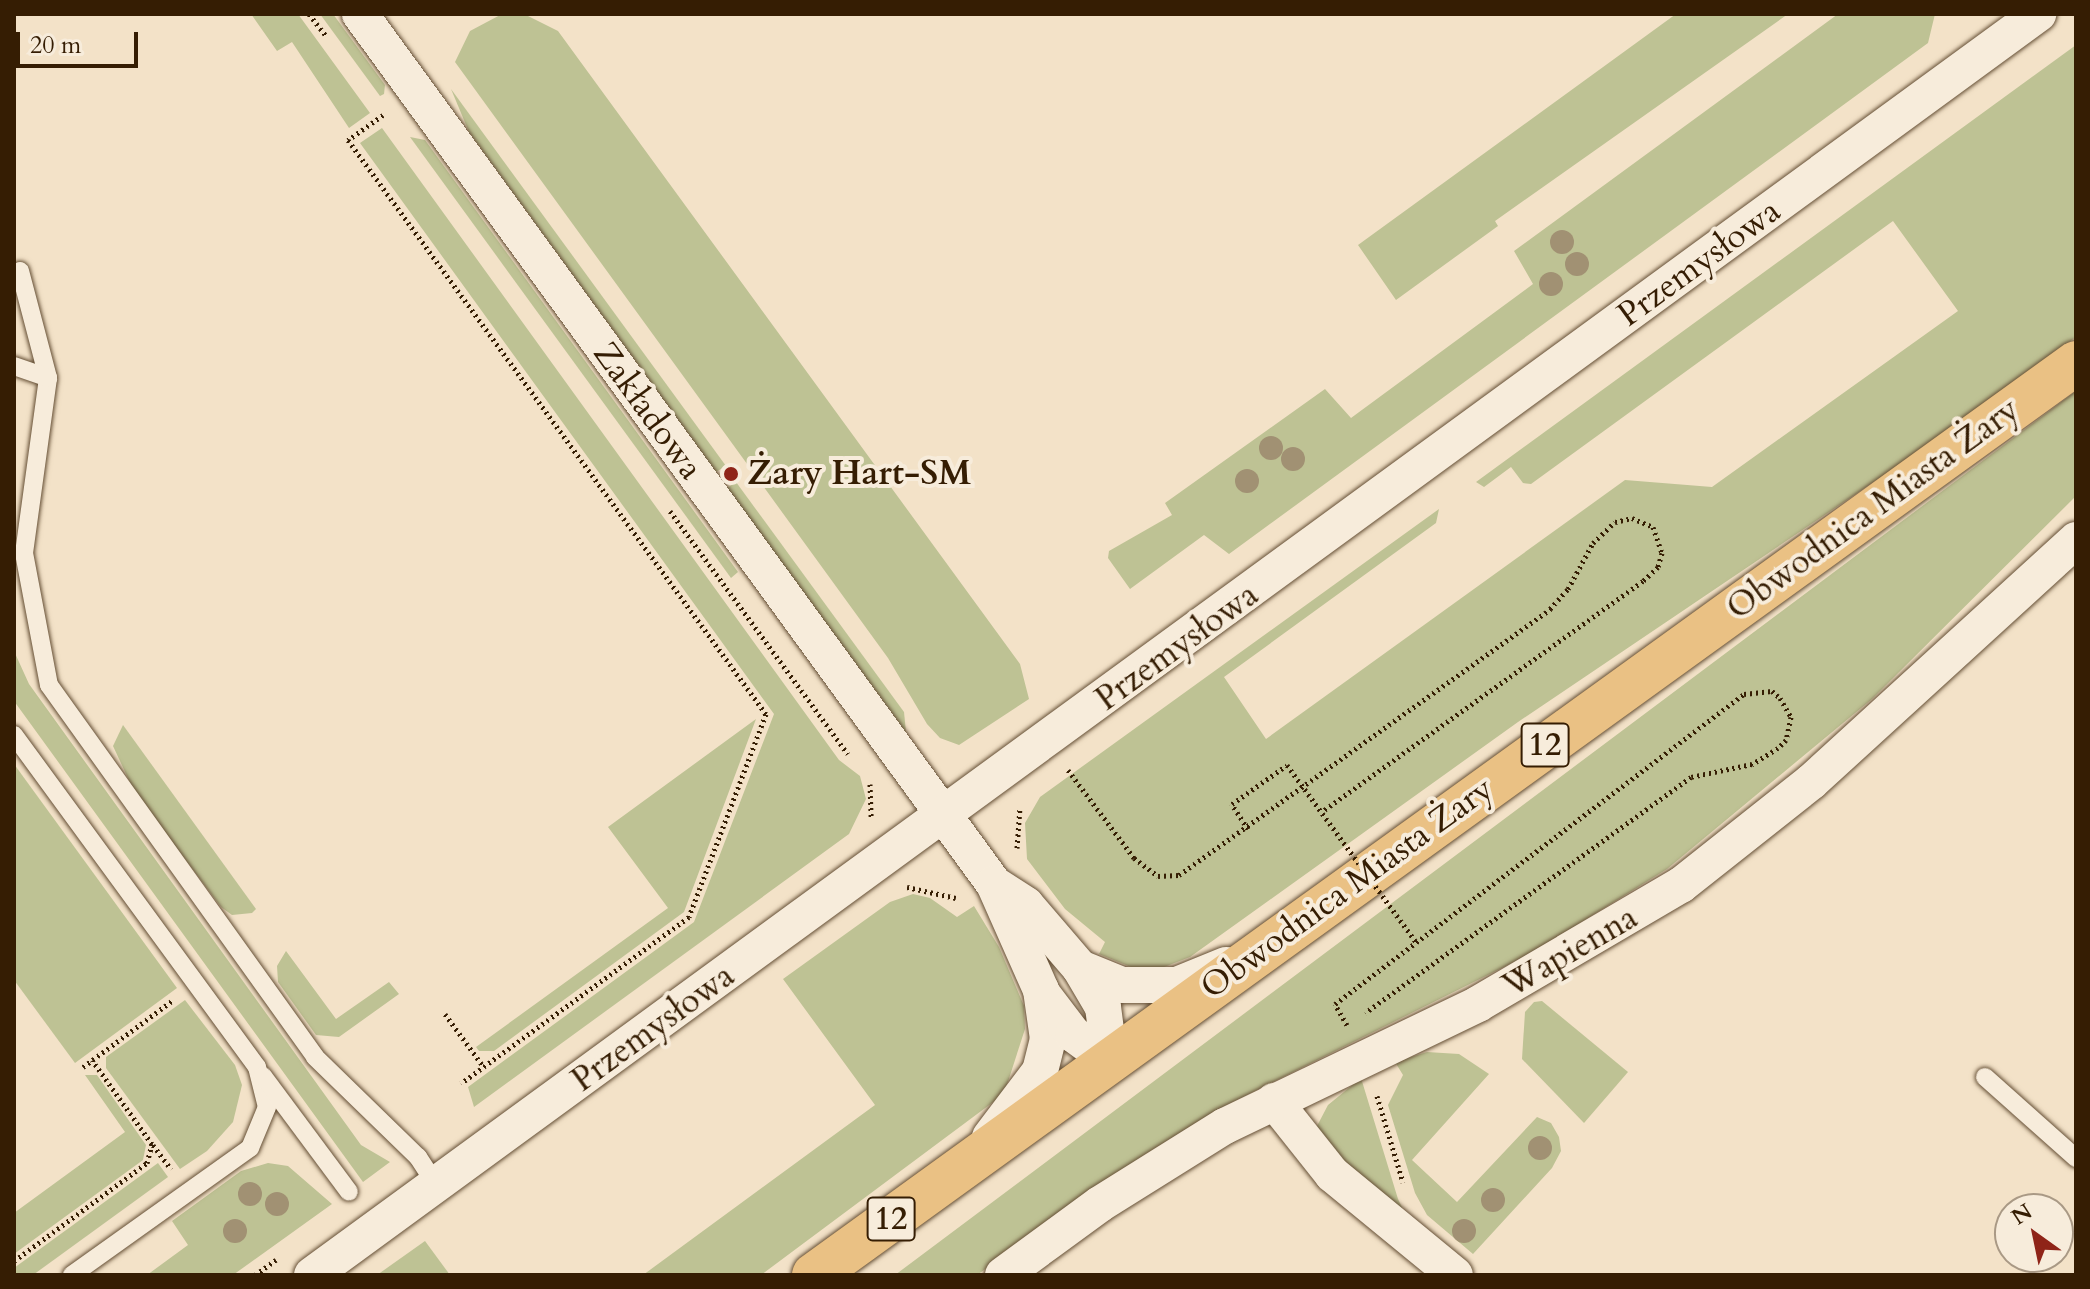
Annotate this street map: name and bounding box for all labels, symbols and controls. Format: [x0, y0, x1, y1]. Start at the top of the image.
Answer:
scale bar [20, 16, 142, 66]
text: 20 m [30, 29, 81, 62]
street label: Przemysłowa [1610, 190, 1788, 336]
street label: Zakładowa [585, 334, 711, 488]
street label: Obwodnica Miasta Żary [1719, 389, 2027, 629]
place label: Żary Hart-SM [747, 454, 971, 494]
marker: Żary Hart-SM [722, 465, 740, 483]
street label: Przemysłowa [1088, 574, 1266, 720]
road number: 12 [1519, 717, 1571, 773]
street label: Obwodnica Miasta Żary [1193, 768, 1501, 1008]
street label: Wapienna [1495, 897, 1645, 1007]
street label: Przemysłowa [564, 955, 742, 1101]
road number: 12 [865, 1191, 917, 1247]
north arrow [1994, 1193, 2074, 1273]
text: N [2006, 1197, 2038, 1232]

